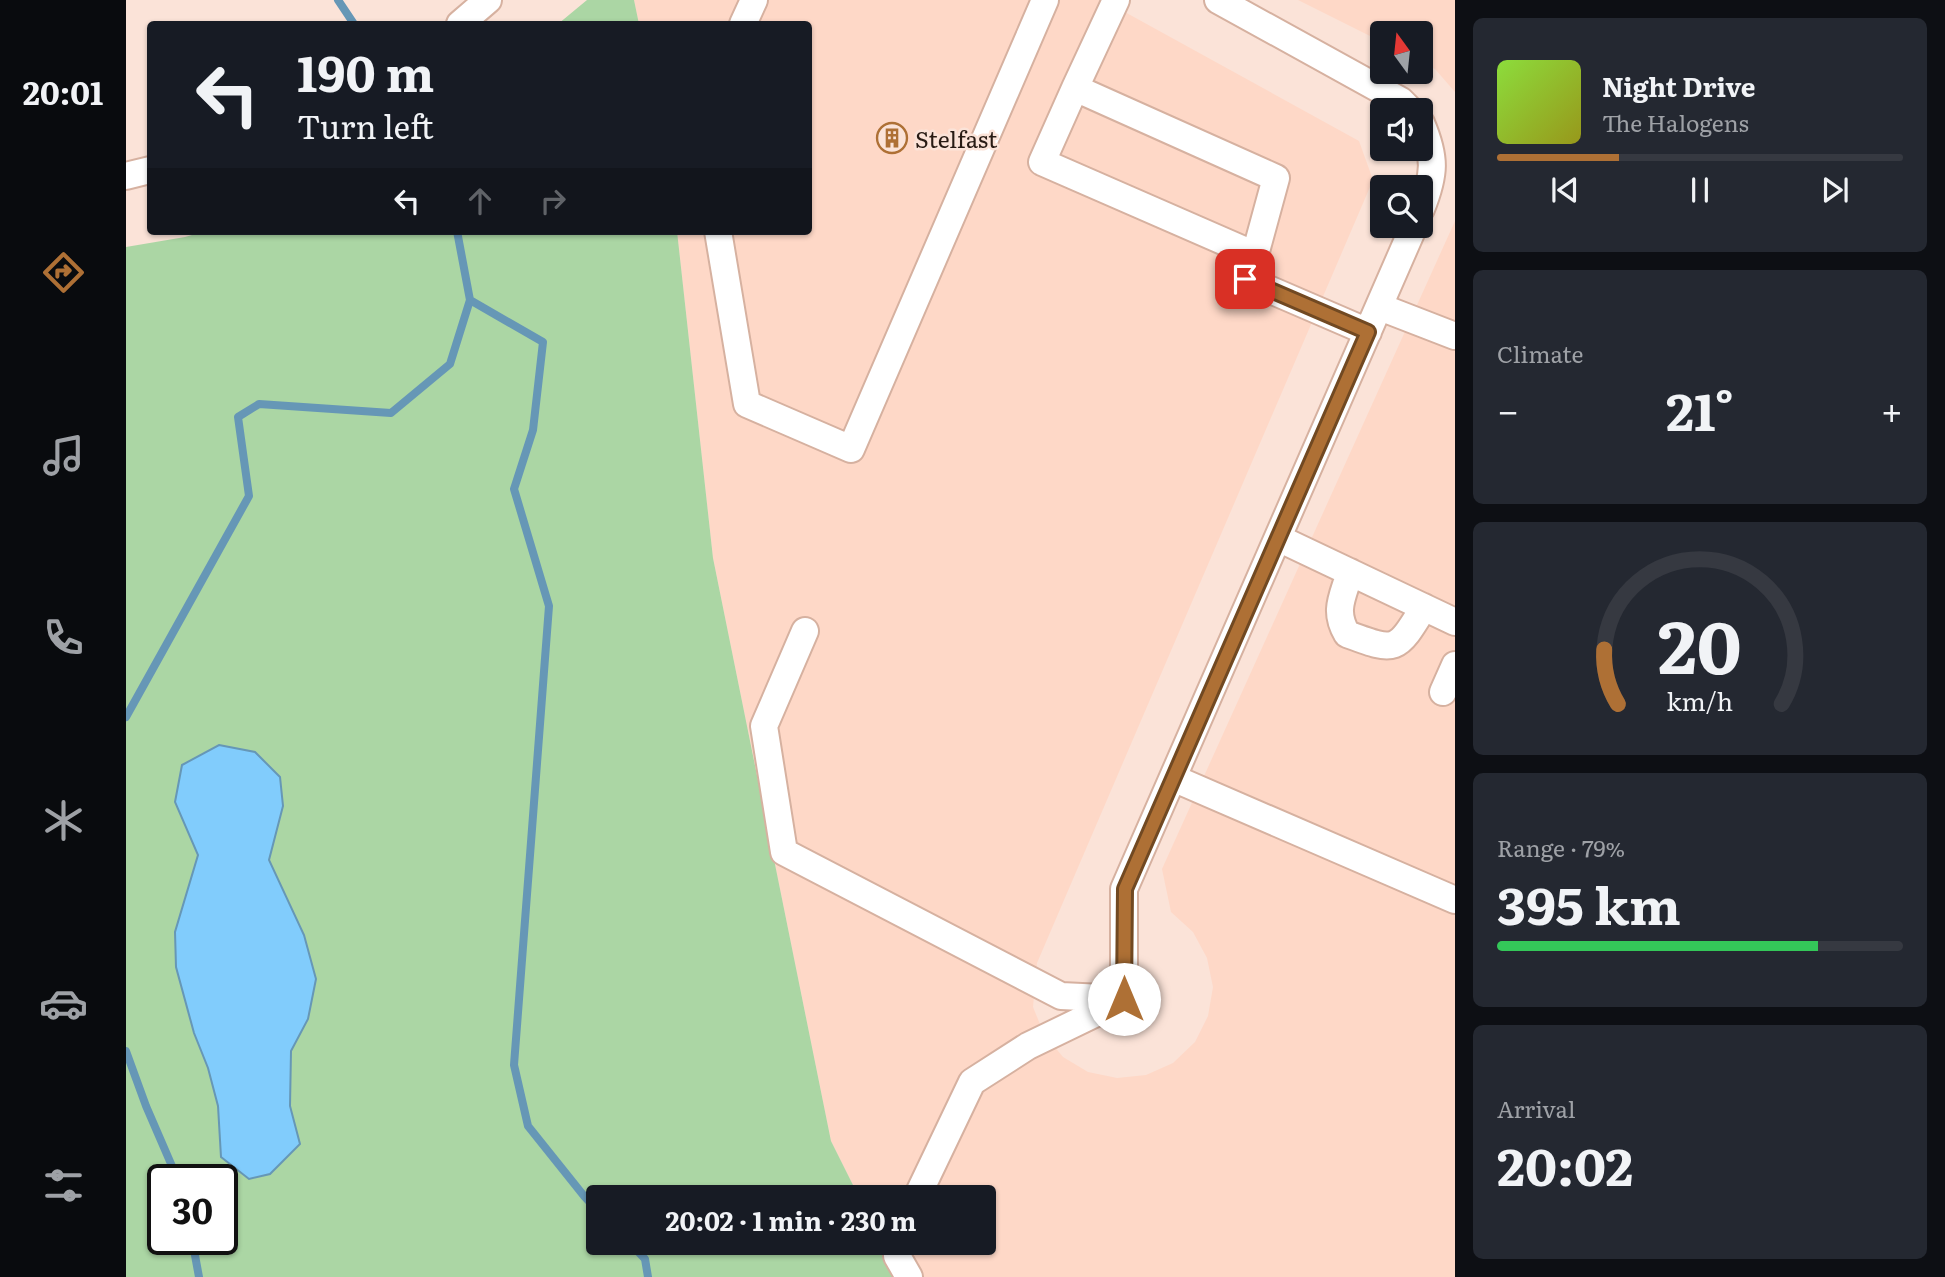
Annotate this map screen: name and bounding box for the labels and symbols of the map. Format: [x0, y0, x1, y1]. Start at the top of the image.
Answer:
north arrow [1370, 21, 1433, 84]
building icon: Stelfast [875, 121, 909, 155]
place label: Stelfast [915, 121, 998, 155]
pin [1215, 249, 1275, 309]
position arrow [1087, 962, 1161, 1036]
speed limit sign: 30 [147, 1164, 238, 1255]

